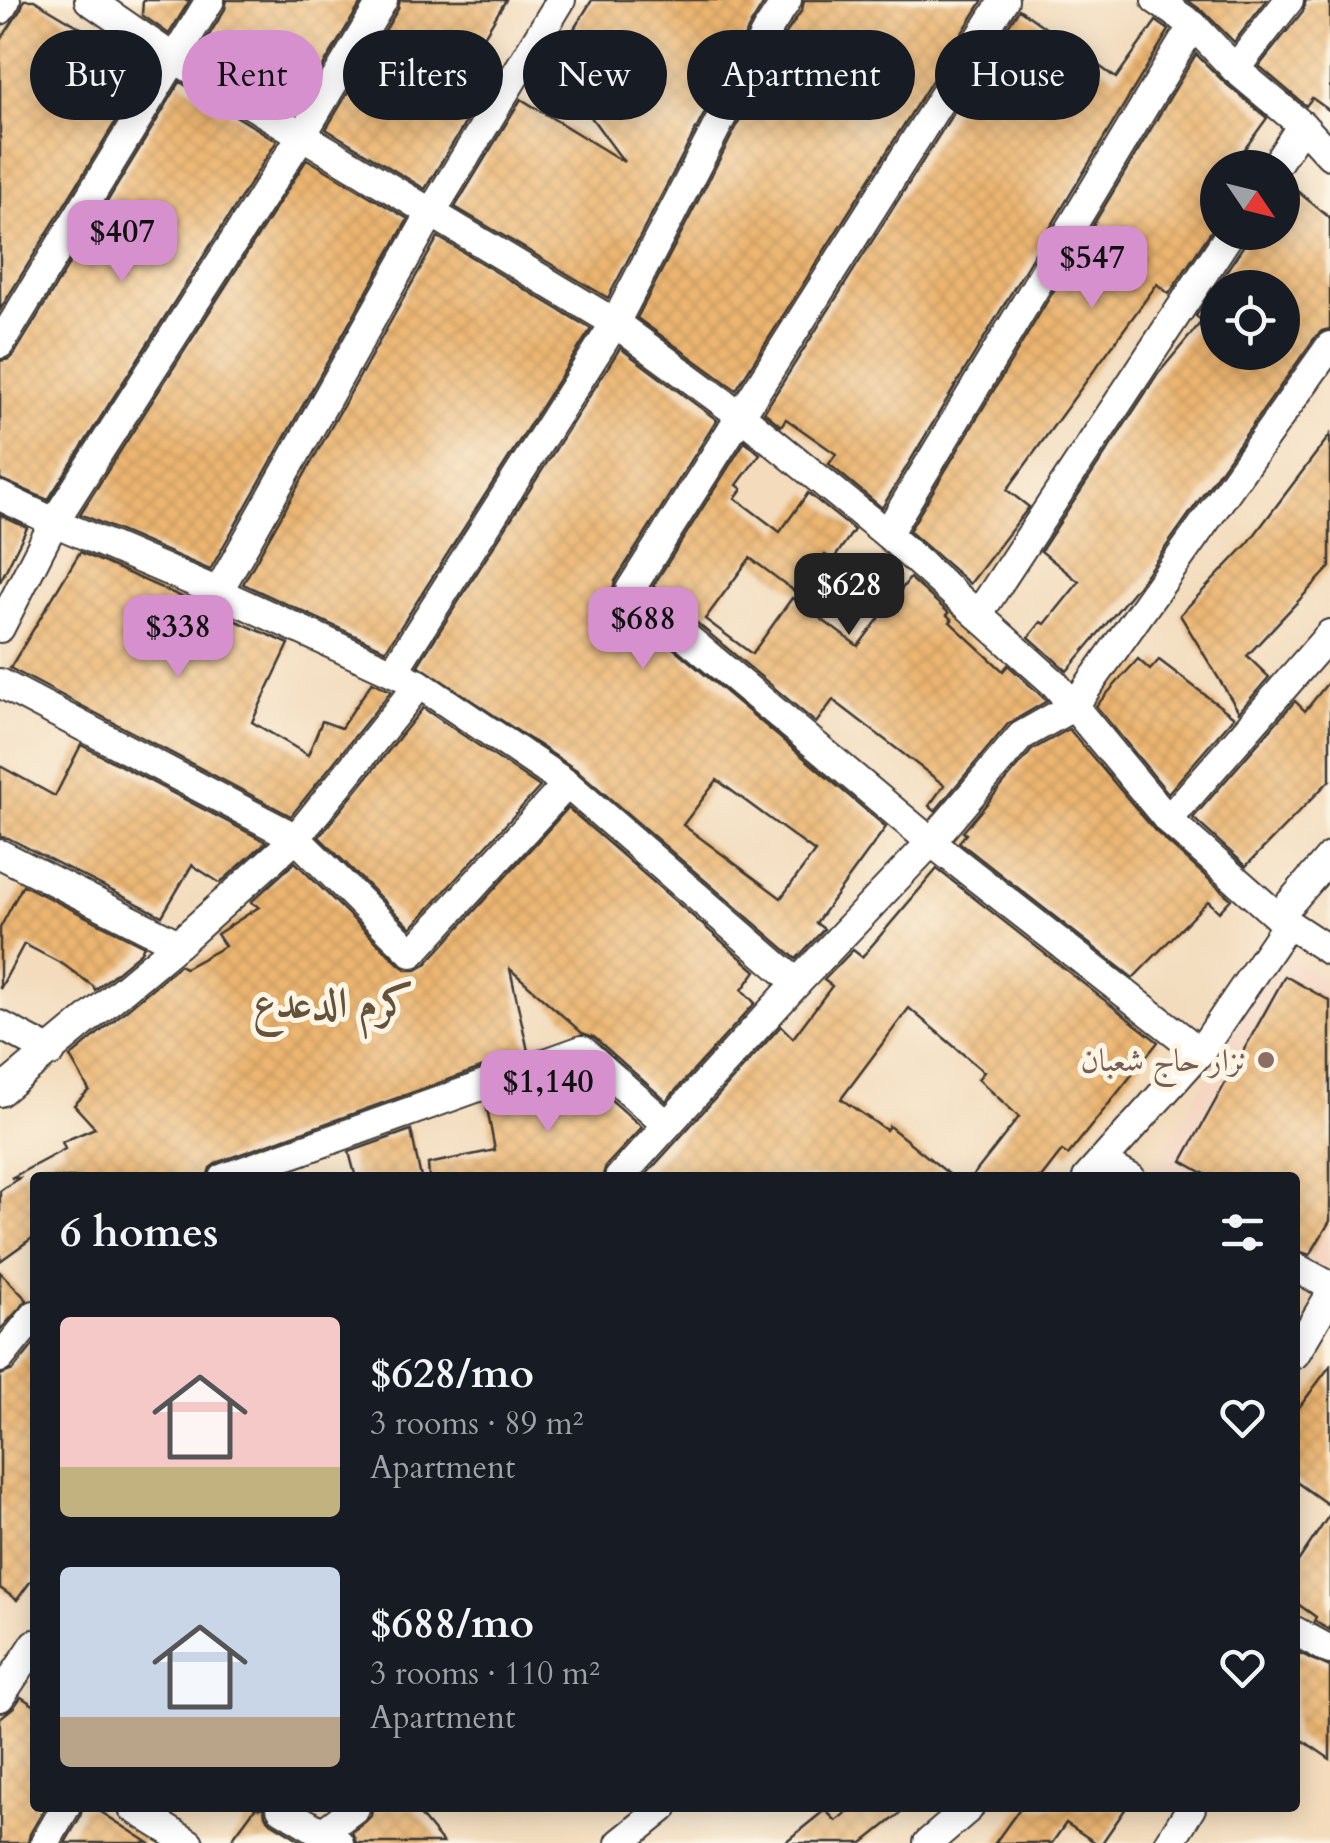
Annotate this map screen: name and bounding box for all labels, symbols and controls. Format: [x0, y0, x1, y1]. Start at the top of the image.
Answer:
chip: Buy [30, 30, 162, 120]
chip: Rent [182, 30, 323, 120]
chip: Filters [343, 30, 503, 120]
chip: New [523, 30, 667, 120]
chip: Apartment [687, 30, 915, 120]
chip: House [935, 30, 1100, 120]
north arrow [1200, 150, 1300, 250]
map controls [1200, 150, 1300, 370]
pin: $407 [63, 200, 181, 285]
text: $407 [89, 210, 155, 254]
pin: $547 [1033, 226, 1151, 311]
text: $547 [1059, 236, 1125, 280]
button: locate [1200, 270, 1300, 370]
pin: $628 [790, 553, 908, 638]
text: $628 [816, 563, 882, 607]
pin: $688 [584, 587, 702, 672]
pin: $338 [119, 595, 237, 680]
text: $688 [610, 597, 676, 641]
text: $338 [145, 605, 211, 649]
district label: كرم الدعدع [253, 975, 413, 1040]
place label: نزار حاج شعبان [1080, 1039, 1246, 1088]
marker: نزار حاج شعبان [1255, 1049, 1277, 1071]
pin: $1,140 [467, 1050, 629, 1135]
text: $1,140 [502, 1060, 594, 1104]
text: 6 homes [60, 1204, 218, 1261]
icon: filters [1215, 1205, 1270, 1260]
text: $628/mo [370, 1345, 534, 1402]
icon: home [140, 1357, 260, 1477]
icon: heart [1215, 1390, 1270, 1445]
text: 3 rooms · 89 m² [370, 1402, 583, 1446]
text: Apartment [370, 1446, 515, 1490]
text: $688/mo [370, 1595, 534, 1652]
icon: home [140, 1607, 260, 1727]
icon: heart [1215, 1640, 1270, 1695]
text: 3 rooms · 110 m² [370, 1652, 600, 1696]
text: Apartment [370, 1696, 515, 1740]

